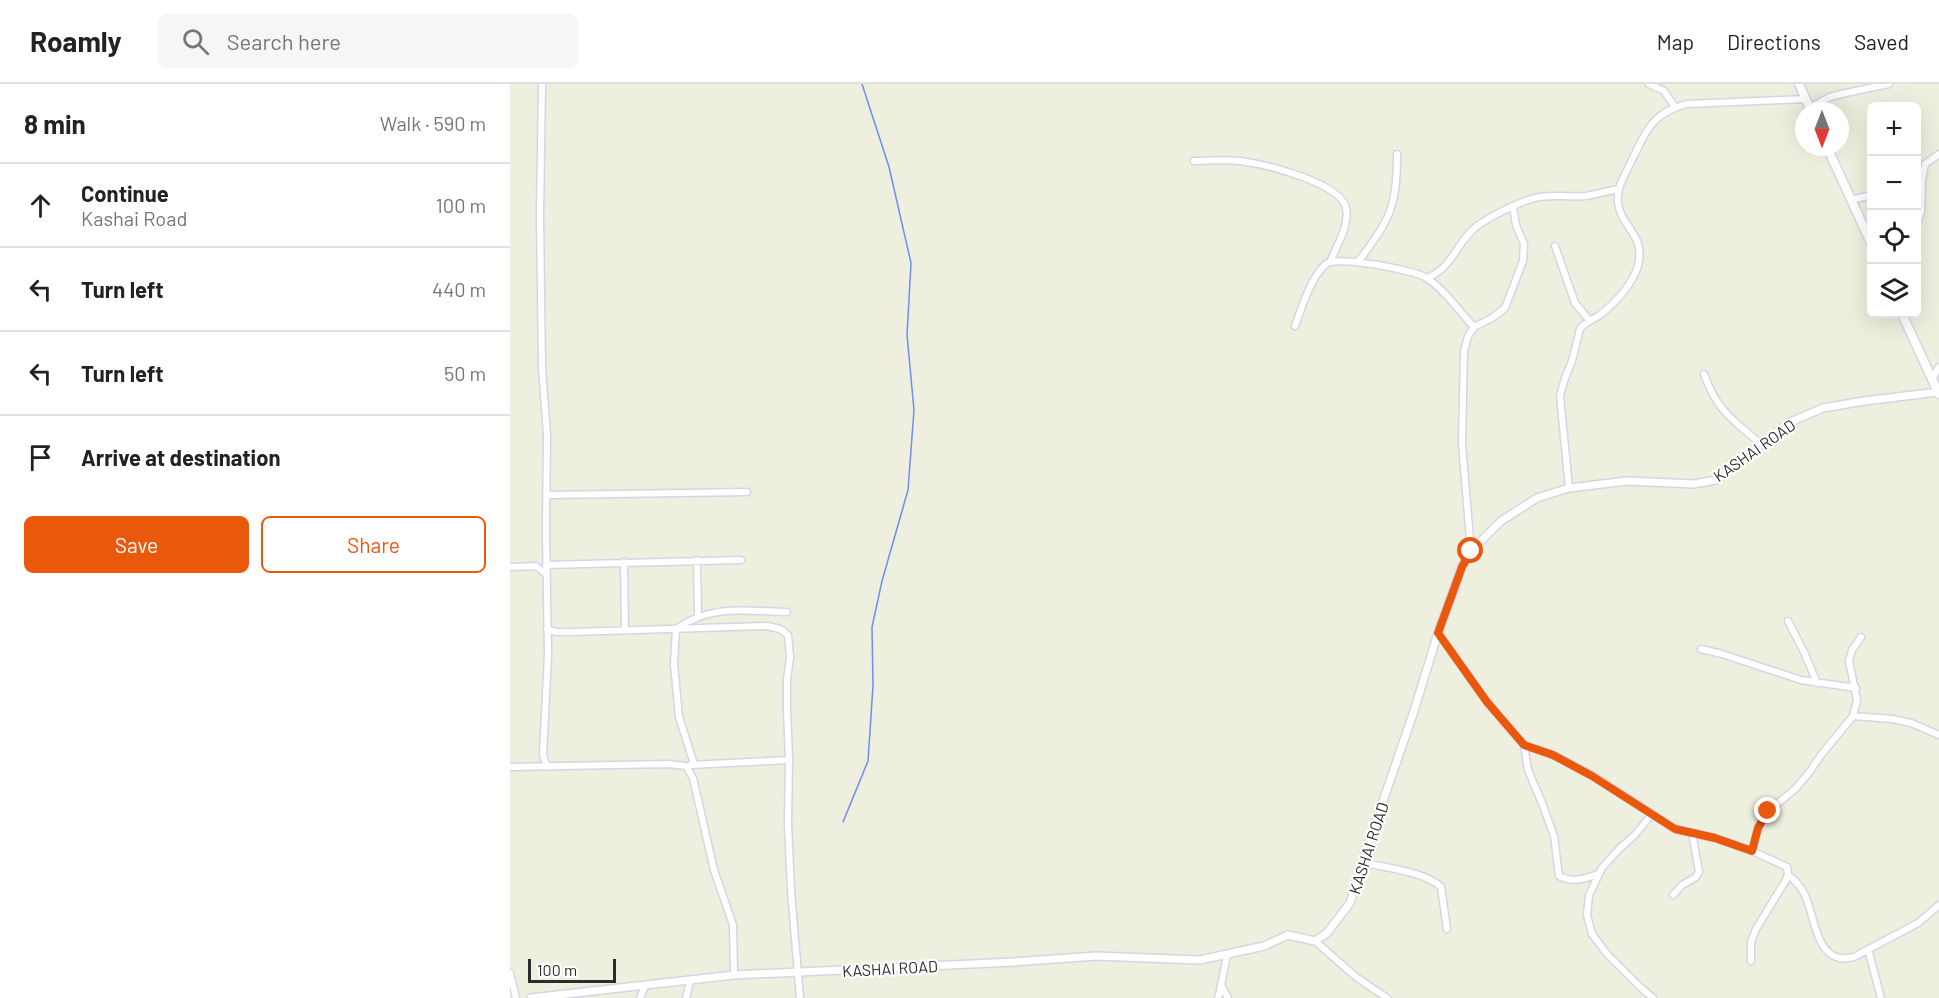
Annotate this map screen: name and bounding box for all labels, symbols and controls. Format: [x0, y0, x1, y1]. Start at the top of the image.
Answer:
search box [158, 14, 578, 68]
text: Roamly [30, 24, 122, 58]
icon: search [179, 25, 212, 58]
text: Search here [227, 28, 341, 54]
text: Map [1657, 29, 1694, 54]
text: Directions [1727, 29, 1821, 54]
text: Saved [1854, 29, 1909, 54]
north arrow [1795, 102, 1849, 156]
map controls [1867, 102, 1921, 318]
button: + [1867, 102, 1921, 156]
text: 8 min [24, 108, 86, 139]
text: Walk · 590 m [380, 111, 486, 135]
button: − [1867, 156, 1921, 210]
text: Continue [81, 180, 169, 206]
icon: ahead [24, 189, 57, 222]
text: 100 m [436, 193, 486, 217]
text: Kashai Road [81, 206, 187, 230]
button: locate [1867, 210, 1921, 264]
button: layers [1867, 264, 1921, 318]
icon: left [24, 273, 57, 306]
text: Turn left [81, 276, 164, 302]
text: 440 m [432, 277, 486, 301]
icon: left [24, 357, 57, 390]
text: Turn left [81, 360, 164, 386]
text: 50 m [444, 361, 486, 385]
street label: KASHAI ROAD [1709, 415, 1799, 485]
icon: arrive [24, 441, 57, 474]
text: Arrive at destination [81, 444, 280, 470]
button: Save [24, 516, 249, 573]
button: Share [261, 516, 486, 573]
route start [1457, 537, 1483, 563]
route end [1754, 797, 1780, 823]
street label: KASHAI ROAD [1344, 800, 1392, 896]
scale bar [528, 956, 616, 984]
street label: KASHAI ROAD [842, 956, 938, 980]
text: 100 m [537, 960, 577, 979]

